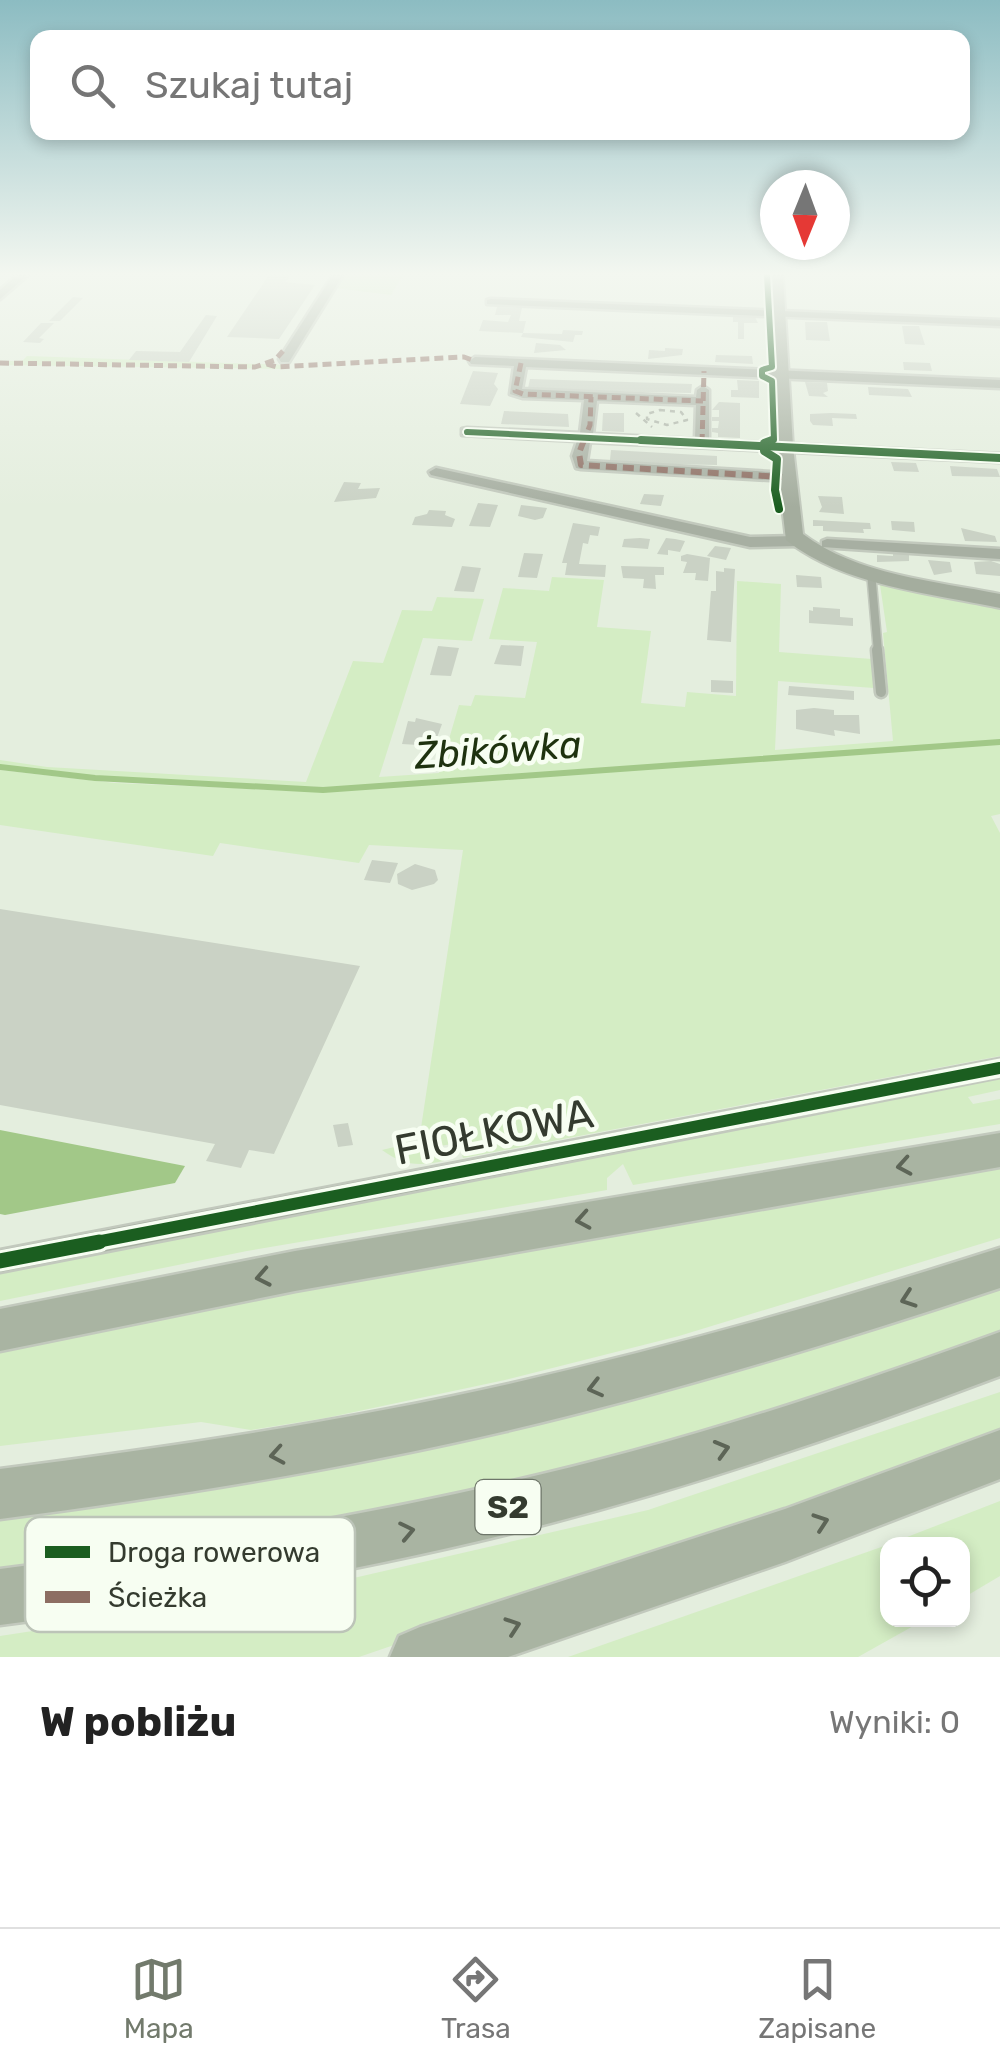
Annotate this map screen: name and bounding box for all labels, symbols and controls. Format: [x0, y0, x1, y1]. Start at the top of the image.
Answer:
search box [30, 30, 970, 140]
icon: search [65, 58, 120, 113]
text: Szukaj tutaj [145, 62, 353, 108]
north arrow [760, 170, 850, 260]
water label: Żbikówka [412, 721, 583, 779]
street label: FIOŁKOWA [391, 1088, 597, 1176]
one-way arrow [896, 1155, 912, 1176]
one-way arrow [575, 1209, 592, 1230]
one-way arrow [255, 1266, 272, 1287]
one-way arrow [900, 1287, 917, 1307]
one-way arrow [587, 1377, 604, 1398]
one-way arrow [712, 1440, 730, 1461]
one-way arrow [269, 1444, 286, 1465]
road number: S2 [476, 1480, 540, 1534]
one-way arrow [811, 1513, 828, 1534]
legend [25, 1517, 355, 1632]
one-way arrow [398, 1521, 415, 1542]
text: Droga rowerowa [108, 1536, 320, 1569]
map controls [880, 1537, 970, 1627]
button: locate [880, 1537, 970, 1627]
text: Ścieżka [108, 1581, 207, 1614]
one-way arrow [503, 1617, 520, 1638]
text: W pobliżu [40, 1697, 236, 1747]
text: Wyniki: 0 [829, 1703, 960, 1741]
tab: Mapa [124, 1952, 194, 2045]
tab: Trasa [441, 1952, 511, 2045]
tab: Zapisane [758, 1952, 876, 2045]

